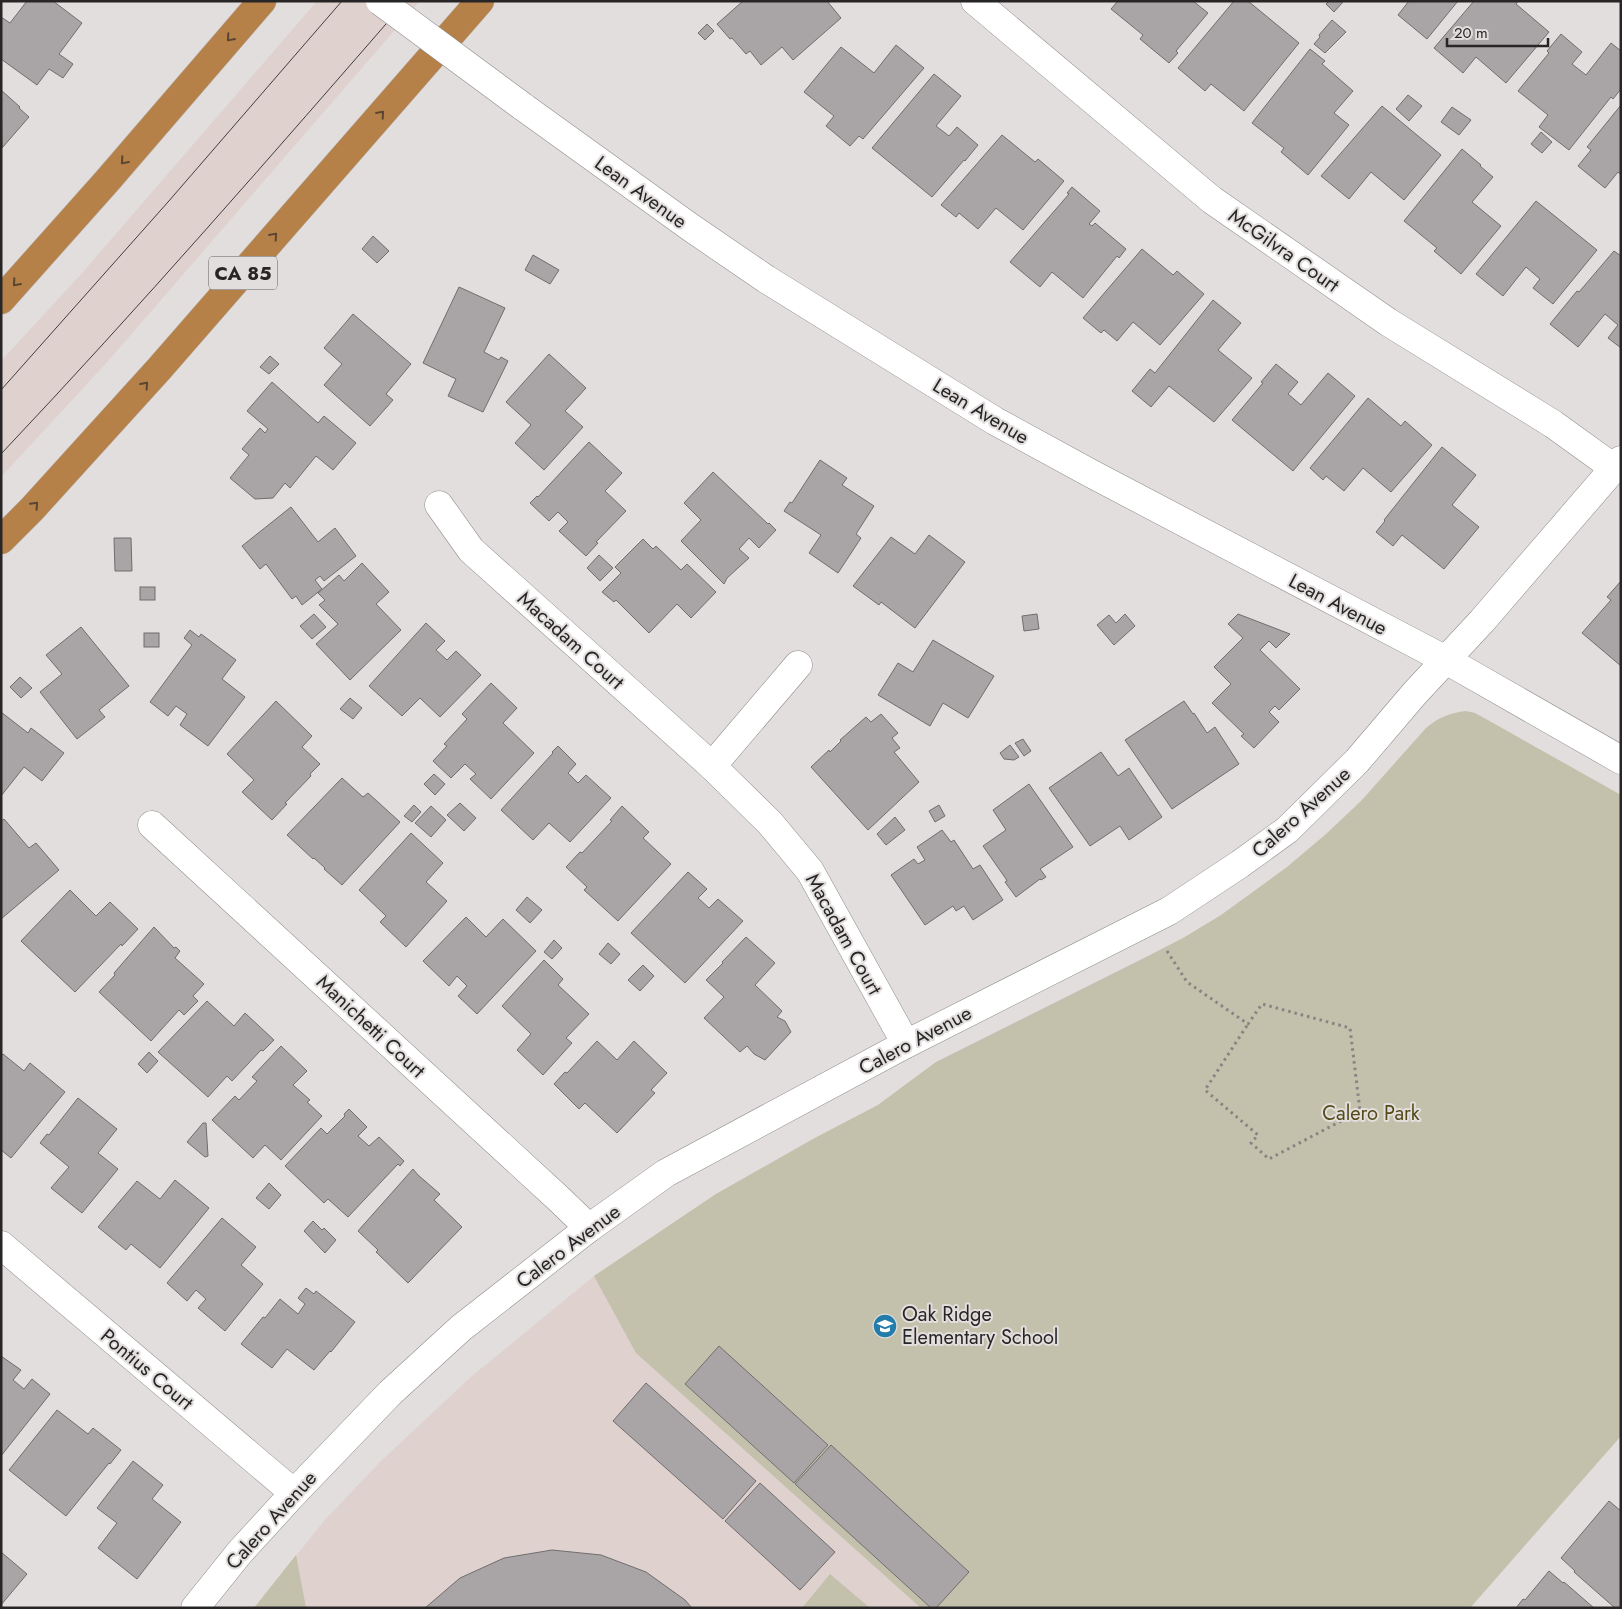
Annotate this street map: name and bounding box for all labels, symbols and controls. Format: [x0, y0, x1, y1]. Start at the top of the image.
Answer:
scale bar [1447, 15, 1548, 47]
text: 20 m [1454, 22, 1488, 44]
one-way arrow [227, 33, 236, 42]
one-way arrow [375, 110, 384, 119]
street label: Lean Avenue [589, 149, 693, 236]
one-way arrow [121, 156, 130, 165]
street label: McGilvra Court [1223, 202, 1345, 299]
one-way arrow [269, 233, 278, 242]
road number: CA 85 [209, 256, 277, 290]
one-way arrow [13, 278, 22, 287]
street label: Lean Avenue [927, 371, 1034, 452]
one-way arrow [139, 382, 148, 391]
one-way arrow [29, 502, 38, 511]
street label: Lean Avenue [1283, 566, 1392, 643]
street label: Macadam Court [511, 585, 630, 696]
street label: Calero Avenue [1246, 760, 1357, 865]
street label: Macadam Court [798, 868, 889, 1000]
street label: Manichetti Court [310, 968, 432, 1085]
street label: Calero Avenue [854, 999, 977, 1082]
park label: Calero Park [1322, 1099, 1420, 1128]
street label: Calero Avenue [510, 1198, 627, 1295]
place label: Oak Ridge Elementary School [902, 1300, 1058, 1352]
school or university icon: Oak Ridge Elementary School [872, 1313, 898, 1339]
street label: Pontius Court [94, 1322, 199, 1417]
street label: Calero Avenue [219, 1465, 324, 1576]

